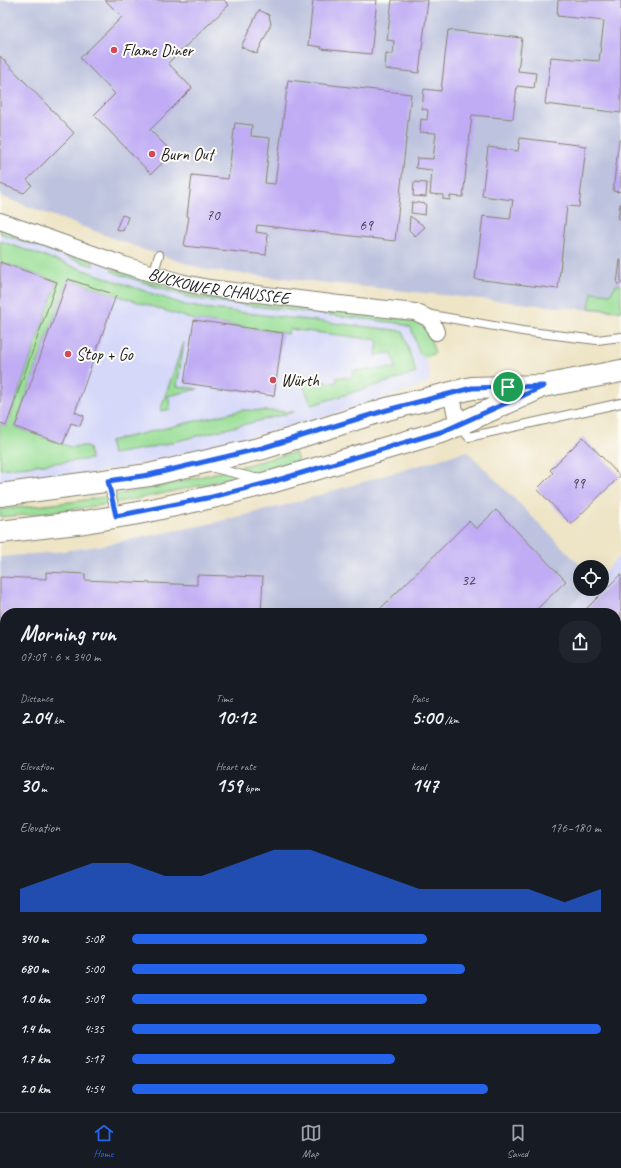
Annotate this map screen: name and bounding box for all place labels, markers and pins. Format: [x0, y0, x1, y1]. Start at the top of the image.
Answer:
place label: Flame Diner [122, 40, 195, 61]
marker: Flame Diner [109, 45, 119, 55]
place label: Burn Out [160, 144, 216, 165]
marker: Burn Out [147, 149, 157, 159]
place label: Stop + Go [76, 344, 134, 365]
marker: Stop + Go [63, 349, 73, 359]
place label: Würth [281, 370, 319, 391]
pin [491, 370, 525, 404]
marker: Würth [268, 375, 278, 385]

